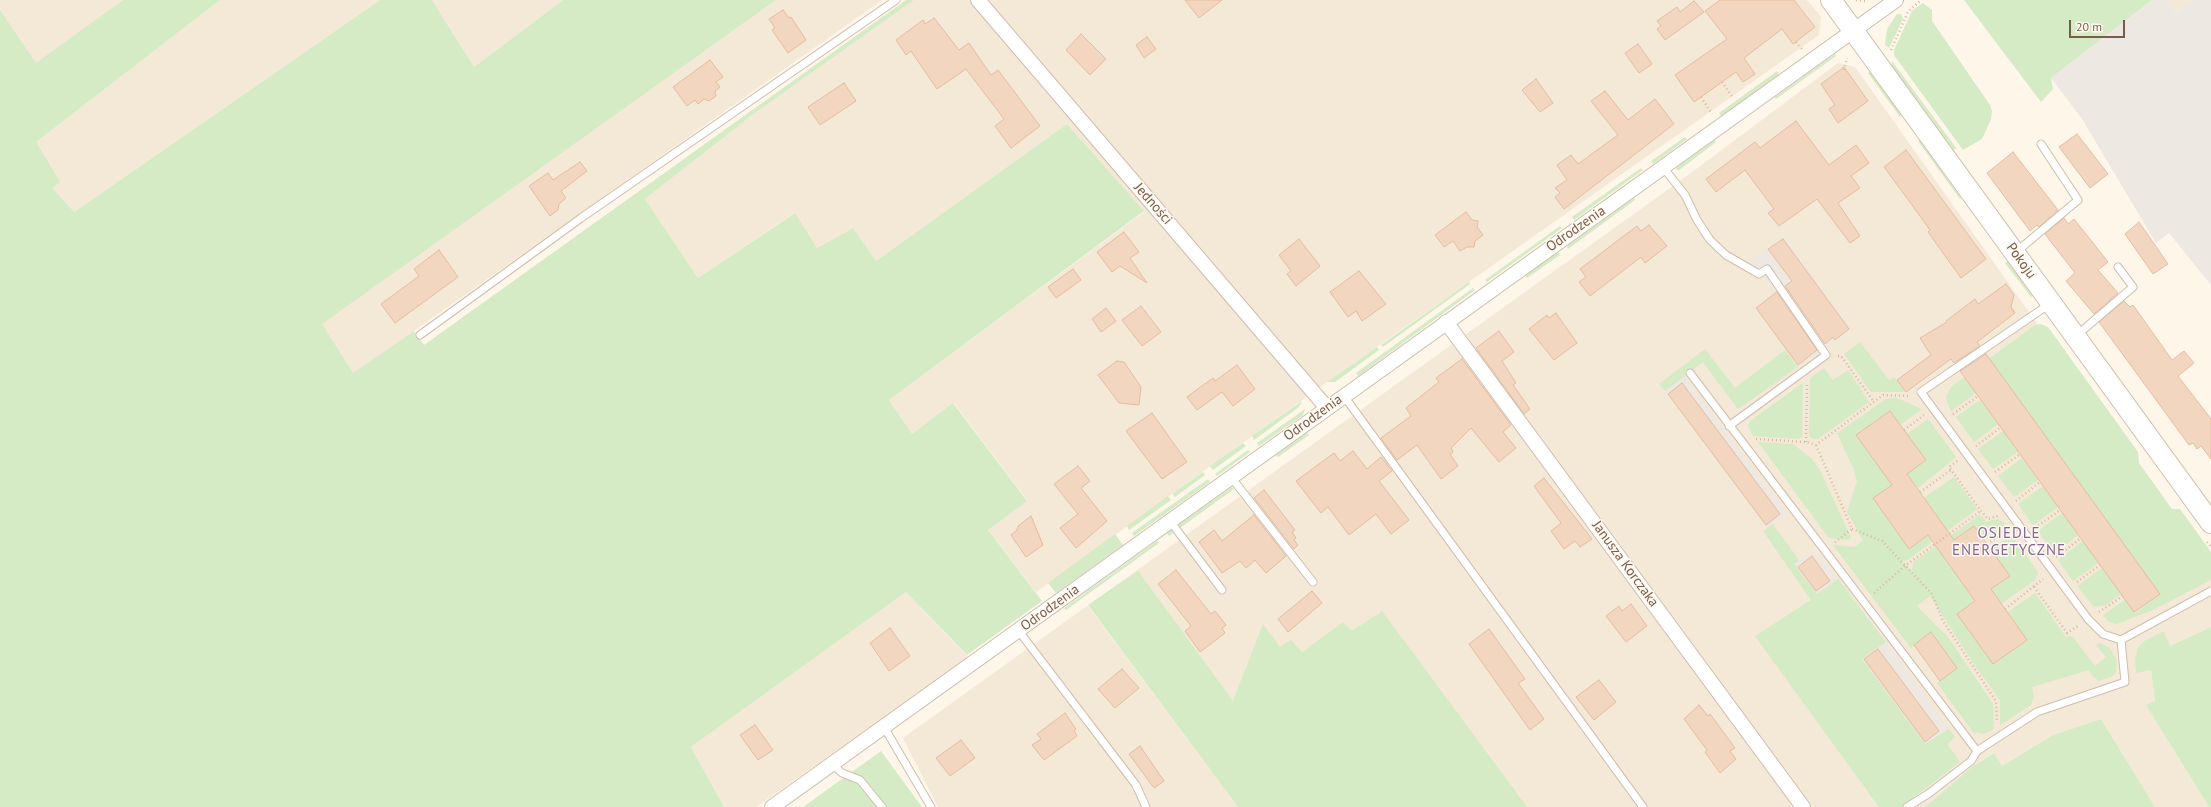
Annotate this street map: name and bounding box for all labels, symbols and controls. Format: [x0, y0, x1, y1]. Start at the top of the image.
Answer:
scale bar [2071, 12, 2127, 38]
text: 20 m [2076, 19, 2102, 34]
street label: Jedności [1130, 180, 1176, 228]
street label: Odrodzenia [1543, 203, 1609, 255]
street label: Pokoju [2002, 240, 2040, 282]
street label: Odrodzenia [1280, 391, 1346, 445]
street label: Janusza Korczaka [1588, 518, 1662, 610]
district label: OSIEDLE ENERGETYCZNE [1952, 525, 2066, 560]
street label: Odrodzenia [1017, 581, 1083, 635]

